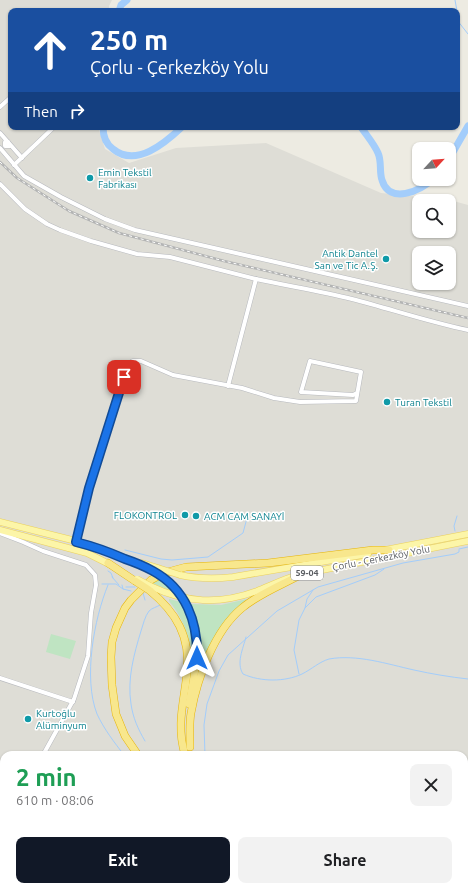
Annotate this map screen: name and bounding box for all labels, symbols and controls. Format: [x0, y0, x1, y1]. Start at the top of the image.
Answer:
icon: ahead [24, 24, 76, 76]
text: 250 m [90, 24, 168, 55]
text: Çorlu - Çerkezköy Yolu [90, 57, 269, 77]
icon: right [66, 100, 88, 122]
text: Then [24, 103, 58, 120]
north arrow [412, 142, 456, 186]
map controls [412, 142, 456, 290]
place label: Emin Tekstil Fabrikası [98, 167, 152, 190]
marker: Emin Tekstil Fabrikası [85, 173, 95, 183]
button: search [412, 194, 456, 238]
button: layers [412, 246, 456, 290]
place label: Antik Dantel San ve Tic A.Ş. [315, 248, 378, 271]
marker: Antik Dantel San ve Tic A.Ş. [381, 254, 391, 264]
pin [107, 360, 141, 394]
icon: arrive [113, 366, 135, 388]
marker: Turan Tekstil [382, 397, 392, 407]
place label: Turan Tekstil [395, 397, 452, 408]
place label: FLOKONTROL [114, 510, 177, 521]
marker: FLOKONTROL [180, 510, 190, 520]
marker: ACM CAM SANAYİ [191, 511, 201, 521]
place label: ACM CAM SANAYİ [204, 511, 284, 522]
street label: Çorlu - Çerkezköy Yolu [331, 543, 431, 573]
road number: 59-04 [291, 566, 323, 580]
position arrow [176, 637, 218, 679]
place label: Kurtoğlu Alüminyum [36, 708, 87, 731]
marker: Kurtoğlu Alüminyum [23, 714, 33, 724]
text: 2 min [16, 764, 77, 791]
button: close [410, 764, 452, 806]
text: 610 m · 08:06 [16, 793, 94, 807]
button: Exit [16, 837, 230, 883]
button: Share [238, 837, 452, 883]

